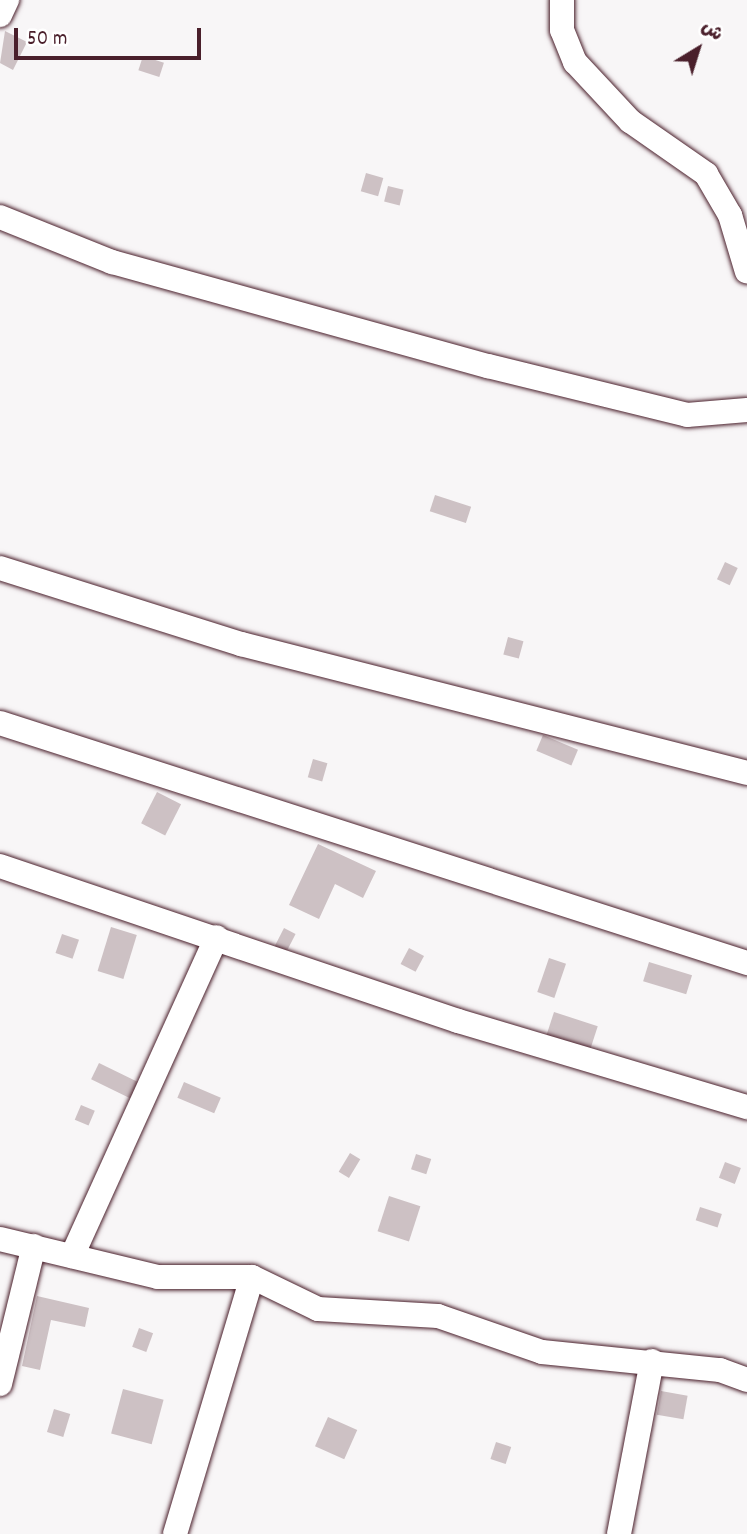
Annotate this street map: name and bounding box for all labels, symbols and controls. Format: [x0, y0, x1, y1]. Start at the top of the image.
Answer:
scale bar [18, 14, 205, 58]
north arrow [663, 14, 733, 84]
text: ش [695, 15, 728, 49]
text: 50 m [27, 25, 67, 55]

